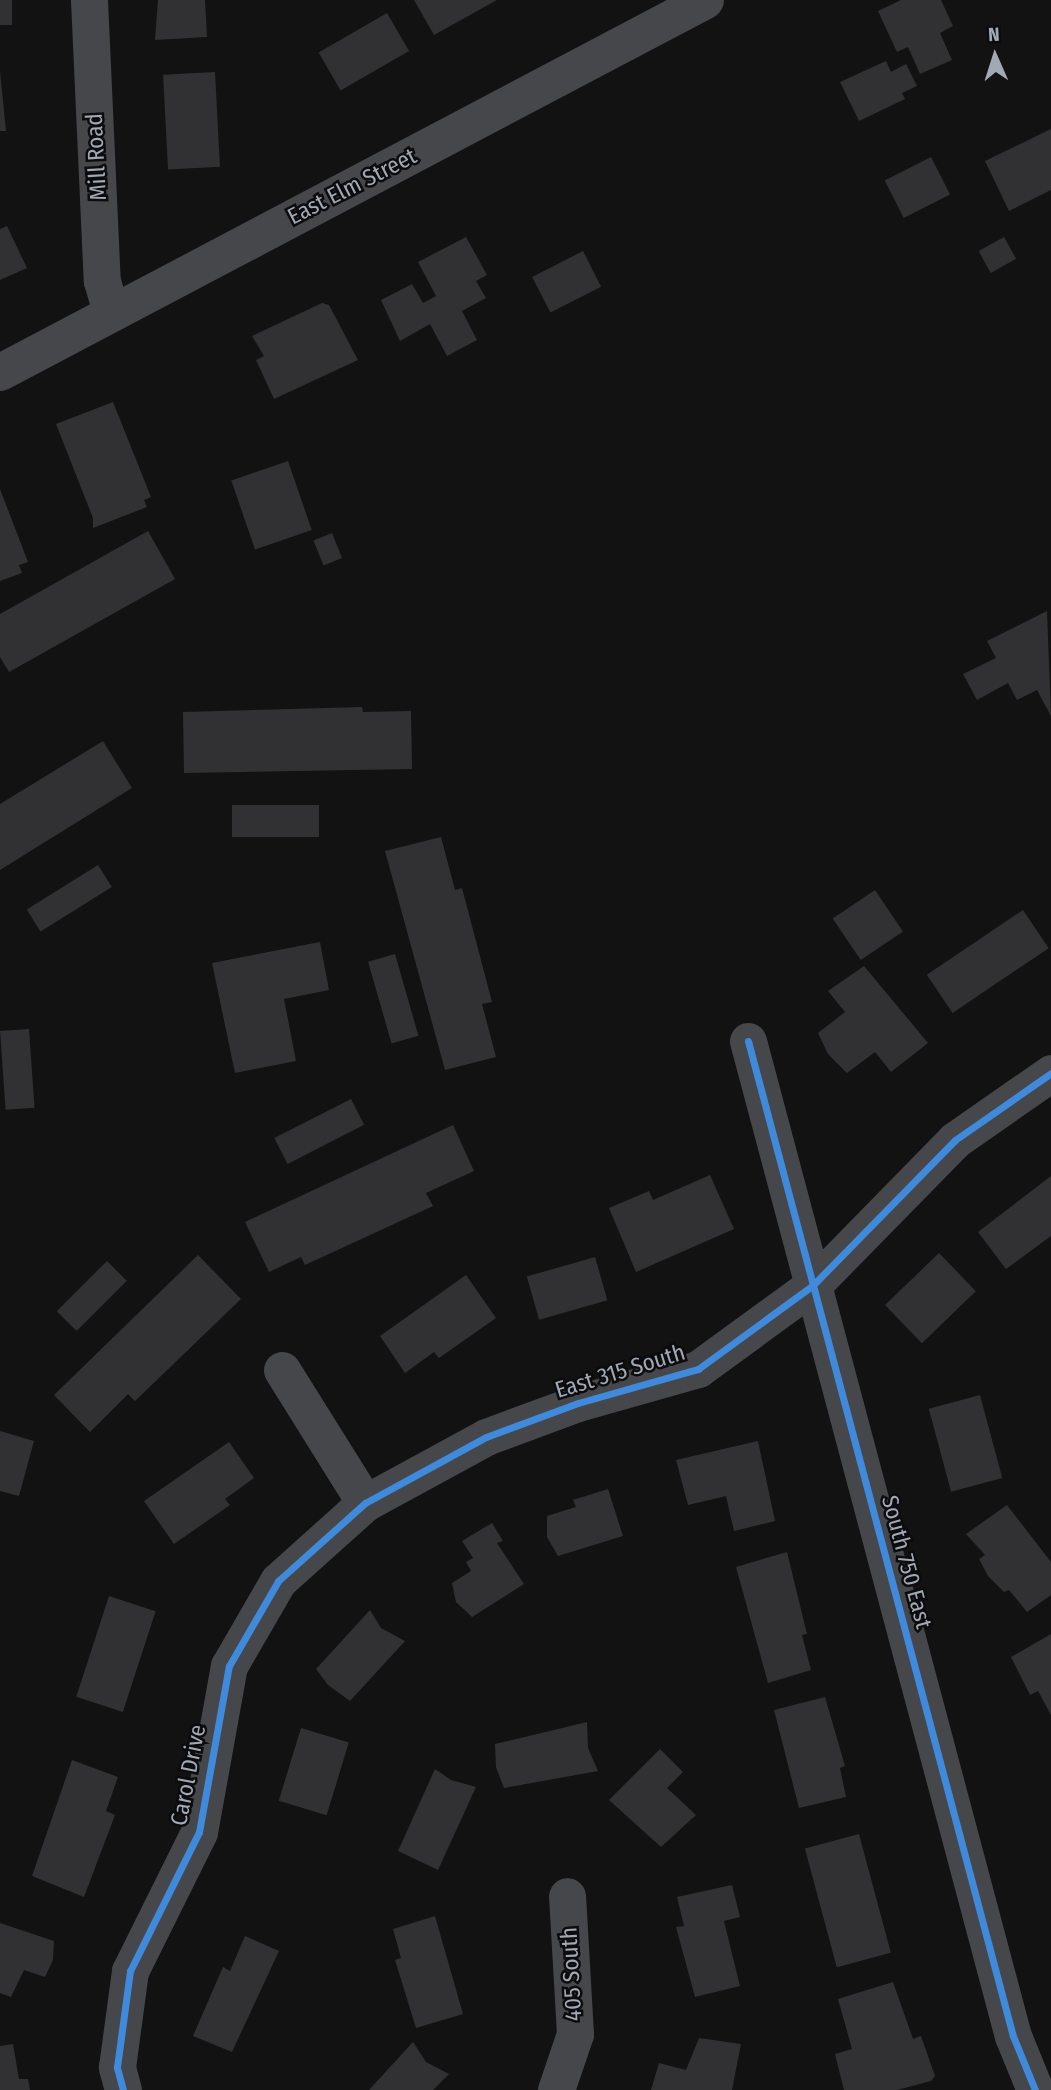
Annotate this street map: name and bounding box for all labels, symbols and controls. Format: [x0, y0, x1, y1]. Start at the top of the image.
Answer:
north arrow [960, 21, 1030, 91]
text: N [988, 23, 1000, 46]
street label: Mill Road [80, 113, 112, 201]
street label: East Elm Street [283, 142, 421, 230]
street label: East 315 South [552, 1338, 688, 1404]
street label: South 750 East [876, 1493, 938, 1631]
street label: Carol Drive [165, 1722, 211, 1828]
street label: 405 South [555, 1926, 587, 2022]

